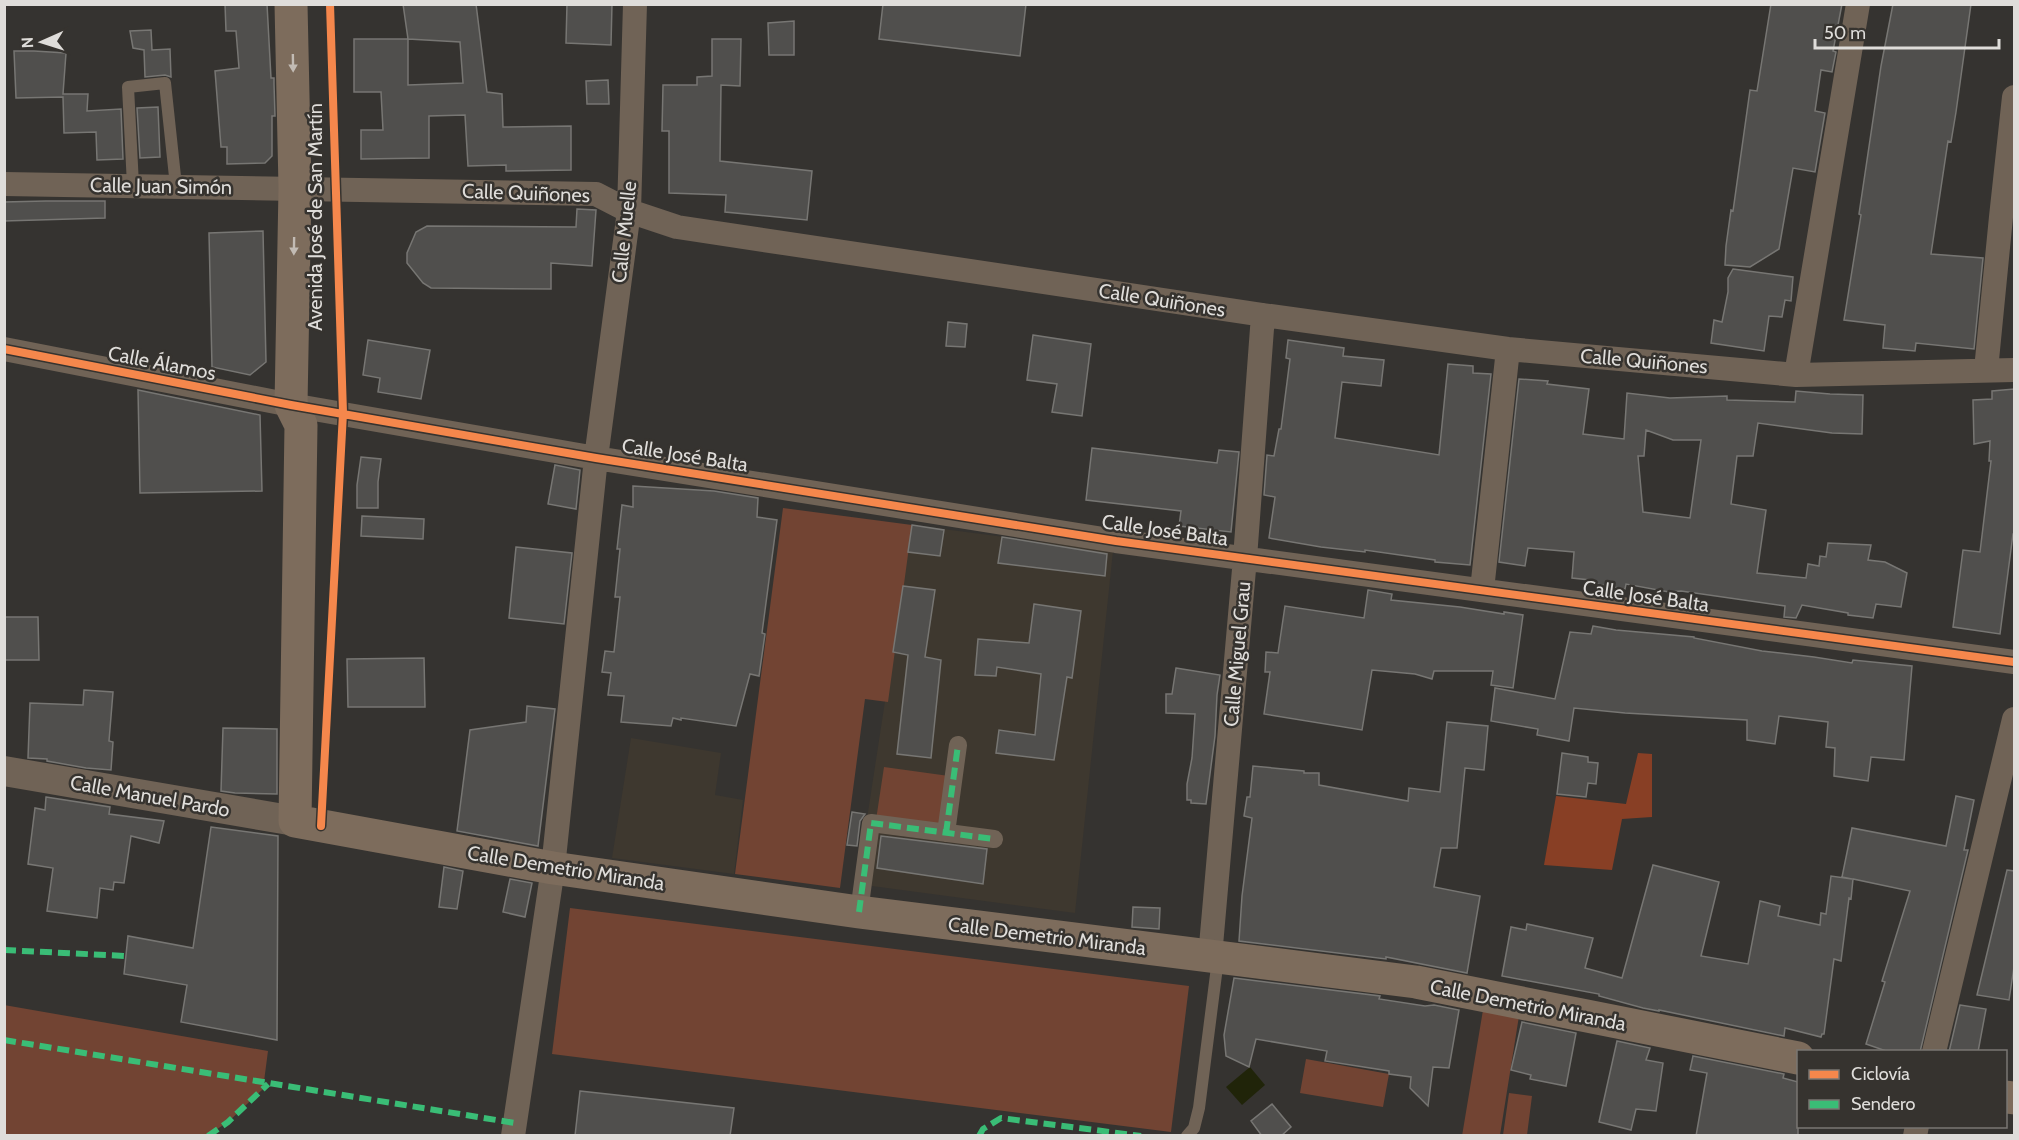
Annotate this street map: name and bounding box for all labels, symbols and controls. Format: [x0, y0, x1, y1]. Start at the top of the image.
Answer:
north arrow [12, 12, 72, 72]
scale bar [1815, 12, 2000, 50]
text: 50 m [1824, 22, 1866, 44]
text: N [18, 37, 37, 49]
one-way arrow [288, 53, 297, 72]
street label: Avenida José de San Martín [303, 103, 327, 331]
street label: Calle Juan Simón [90, 173, 232, 199]
street label: Calle Quiñones [462, 179, 590, 207]
street label: Calle Muelle [607, 180, 641, 284]
one-way arrow [289, 237, 299, 256]
street label: Calle Quiñones [1097, 278, 1227, 322]
street label: Calle Álamos [106, 341, 218, 385]
street label: Calle Quiñones [1579, 343, 1709, 379]
street label: Calle José Balta [620, 433, 750, 477]
street label: Calle José Balta [1100, 509, 1230, 551]
street label: Calle José Balta [1581, 575, 1711, 617]
street label: Calle Miguel Grau [1219, 580, 1255, 728]
street label: Calle Manuel Pardo [68, 770, 232, 822]
street label: Calle Demetrio Miranda [466, 841, 667, 895]
street label: Calle Demetrio Miranda [947, 912, 1148, 960]
street label: Calle Demetrio Miranda [1428, 974, 1628, 1036]
legend [1797, 1050, 2007, 1128]
text: Ciclovía [1851, 1063, 1910, 1085]
text: Sendero [1851, 1093, 1915, 1115]

